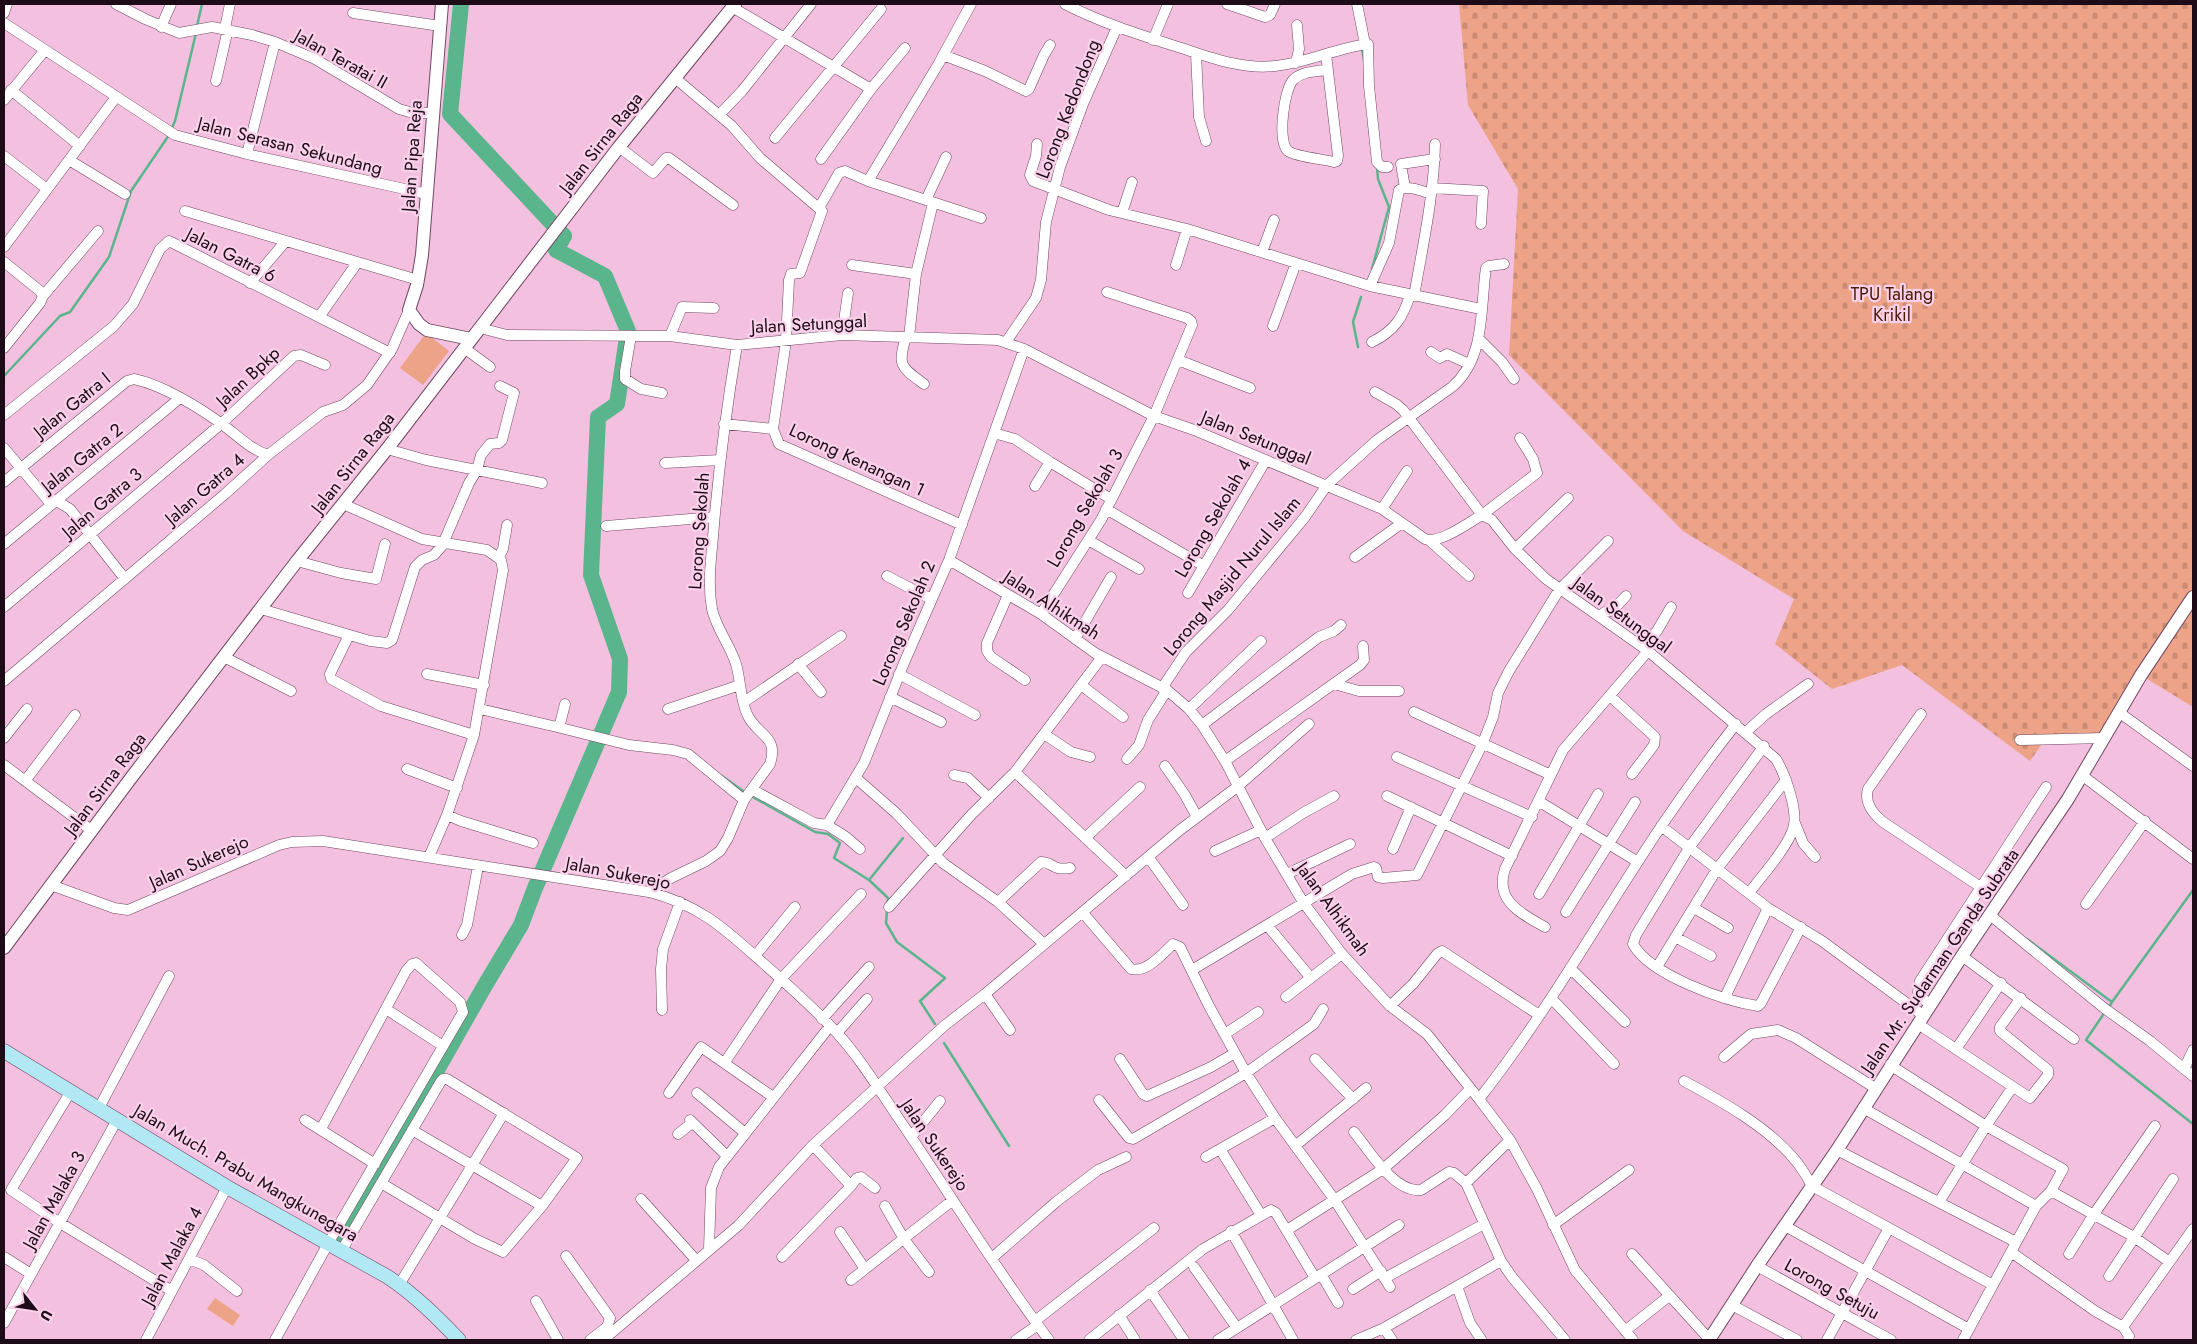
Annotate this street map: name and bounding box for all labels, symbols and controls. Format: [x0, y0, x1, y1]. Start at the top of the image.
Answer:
street label: Jalan Teratai II [288, 22, 392, 95]
street label: Lorong Kedondong [1030, 36, 1106, 182]
street label: Jalan Sirna Raga [552, 87, 649, 201]
street label: Jalan Pipa Reja [395, 99, 429, 215]
street label: Jalan Serasan Sekundang [193, 110, 385, 182]
street label: Jalan Gatra 6 [180, 220, 281, 289]
park label: TPU Talang Krikil [1851, 281, 1933, 328]
street label: Jalan Setunggal [748, 308, 868, 340]
street label: Jalan Bpkp [209, 341, 286, 415]
street label: Jalan Gatra I [26, 366, 116, 445]
street label: Jalan Setunggal [1195, 403, 1315, 472]
street label: Jalan Sirna Raga [304, 407, 401, 521]
street label: Jalan Gatra 2 [34, 417, 128, 500]
street label: Lorong Kenangan 1 [785, 417, 929, 503]
street label: Lorong Sekolah 3 [1041, 444, 1130, 572]
street label: Jalan Gatra 4 [158, 447, 251, 532]
street label: Lorong Sekolah 4 [1168, 454, 1258, 582]
street label: Jalan Gatra 3 [55, 462, 148, 546]
street label: Lorong Sekolah [682, 471, 716, 591]
street label: Lorong Masjid Nurul Islam [1157, 491, 1307, 661]
street label: Lorong Sekolah 2 [866, 557, 942, 689]
street label: Jalan Alhikmah [997, 563, 1106, 646]
street label: Jalan Setunggal [1566, 569, 1677, 660]
street label: Jalan Sirna Raga [57, 727, 152, 842]
street label: Jalan Sukerejo [143, 828, 253, 896]
street label: Jalan Mr. Sudarman Ganda Subrata [1854, 843, 2025, 1081]
street label: Jalan Sukerejo [561, 850, 673, 896]
street label: Jalan Alhikmah [1289, 855, 1376, 961]
street label: Jalan Sukerejo [893, 1092, 976, 1196]
street label: Jalan Much. Prabu Mangkunegara [127, 1097, 363, 1248]
street label: Jalan Malaka 3 [15, 1146, 92, 1255]
street label: Jalan Malaka 4 [134, 1202, 209, 1312]
street label: Lorong Setuju [1780, 1252, 1884, 1326]
north arrow [10, 1284, 60, 1334]
text: U [35, 1306, 57, 1325]

